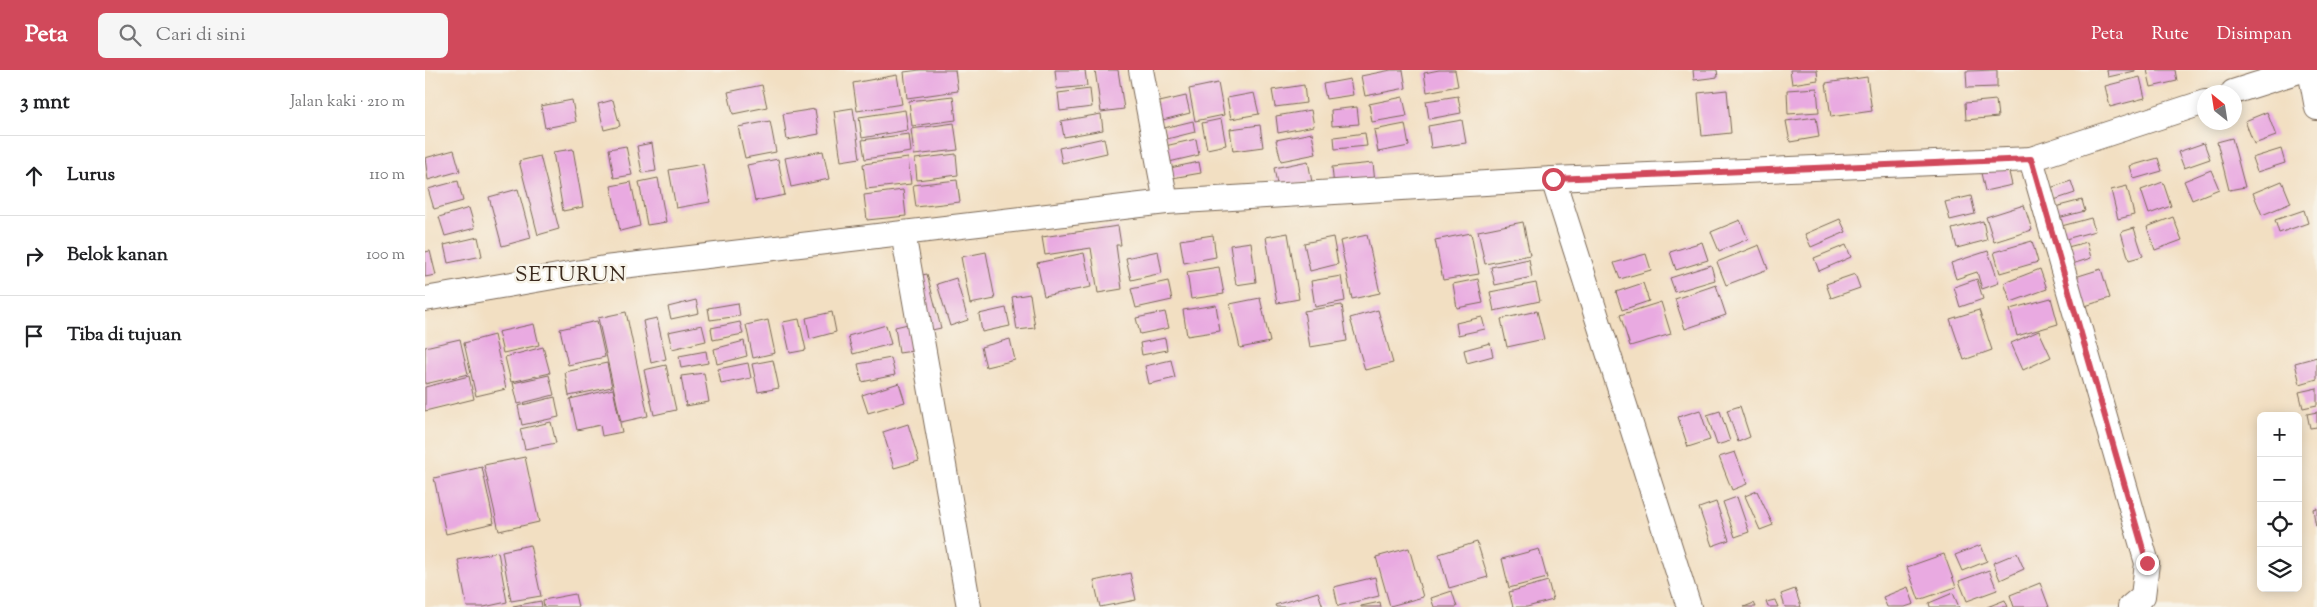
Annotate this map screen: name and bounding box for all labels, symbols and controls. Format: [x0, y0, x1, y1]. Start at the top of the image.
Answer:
search box [98, 13, 448, 58]
text: Peta [25, 18, 68, 52]
icon: search [116, 21, 144, 49]
text: Cari di sini [156, 22, 246, 49]
text: Peta [2091, 22, 2123, 48]
text: Rute [2151, 22, 2189, 48]
text: Disimpan [2217, 22, 2292, 48]
north arrow [2197, 85, 2242, 130]
text: 3 mnt [20, 88, 70, 118]
text: Jalan kaki · 210 m [290, 91, 405, 114]
icon: ahead [20, 162, 48, 190]
text: Lurus [67, 162, 115, 189]
text: 110 m [369, 164, 405, 187]
route start [1542, 168, 1565, 191]
icon: right [20, 242, 48, 270]
text: Belok kanan [67, 242, 168, 269]
text: 100 m [366, 244, 405, 267]
district label: SETURUN [515, 261, 627, 291]
icon: arrive [20, 322, 48, 350]
text: Tiba di tujuan [67, 322, 182, 349]
map controls [2257, 412, 2302, 592]
button: + [2257, 412, 2302, 457]
button: − [2257, 457, 2302, 502]
button: locate [2257, 502, 2302, 547]
button: layers [2257, 547, 2302, 592]
route end [2136, 552, 2159, 575]

